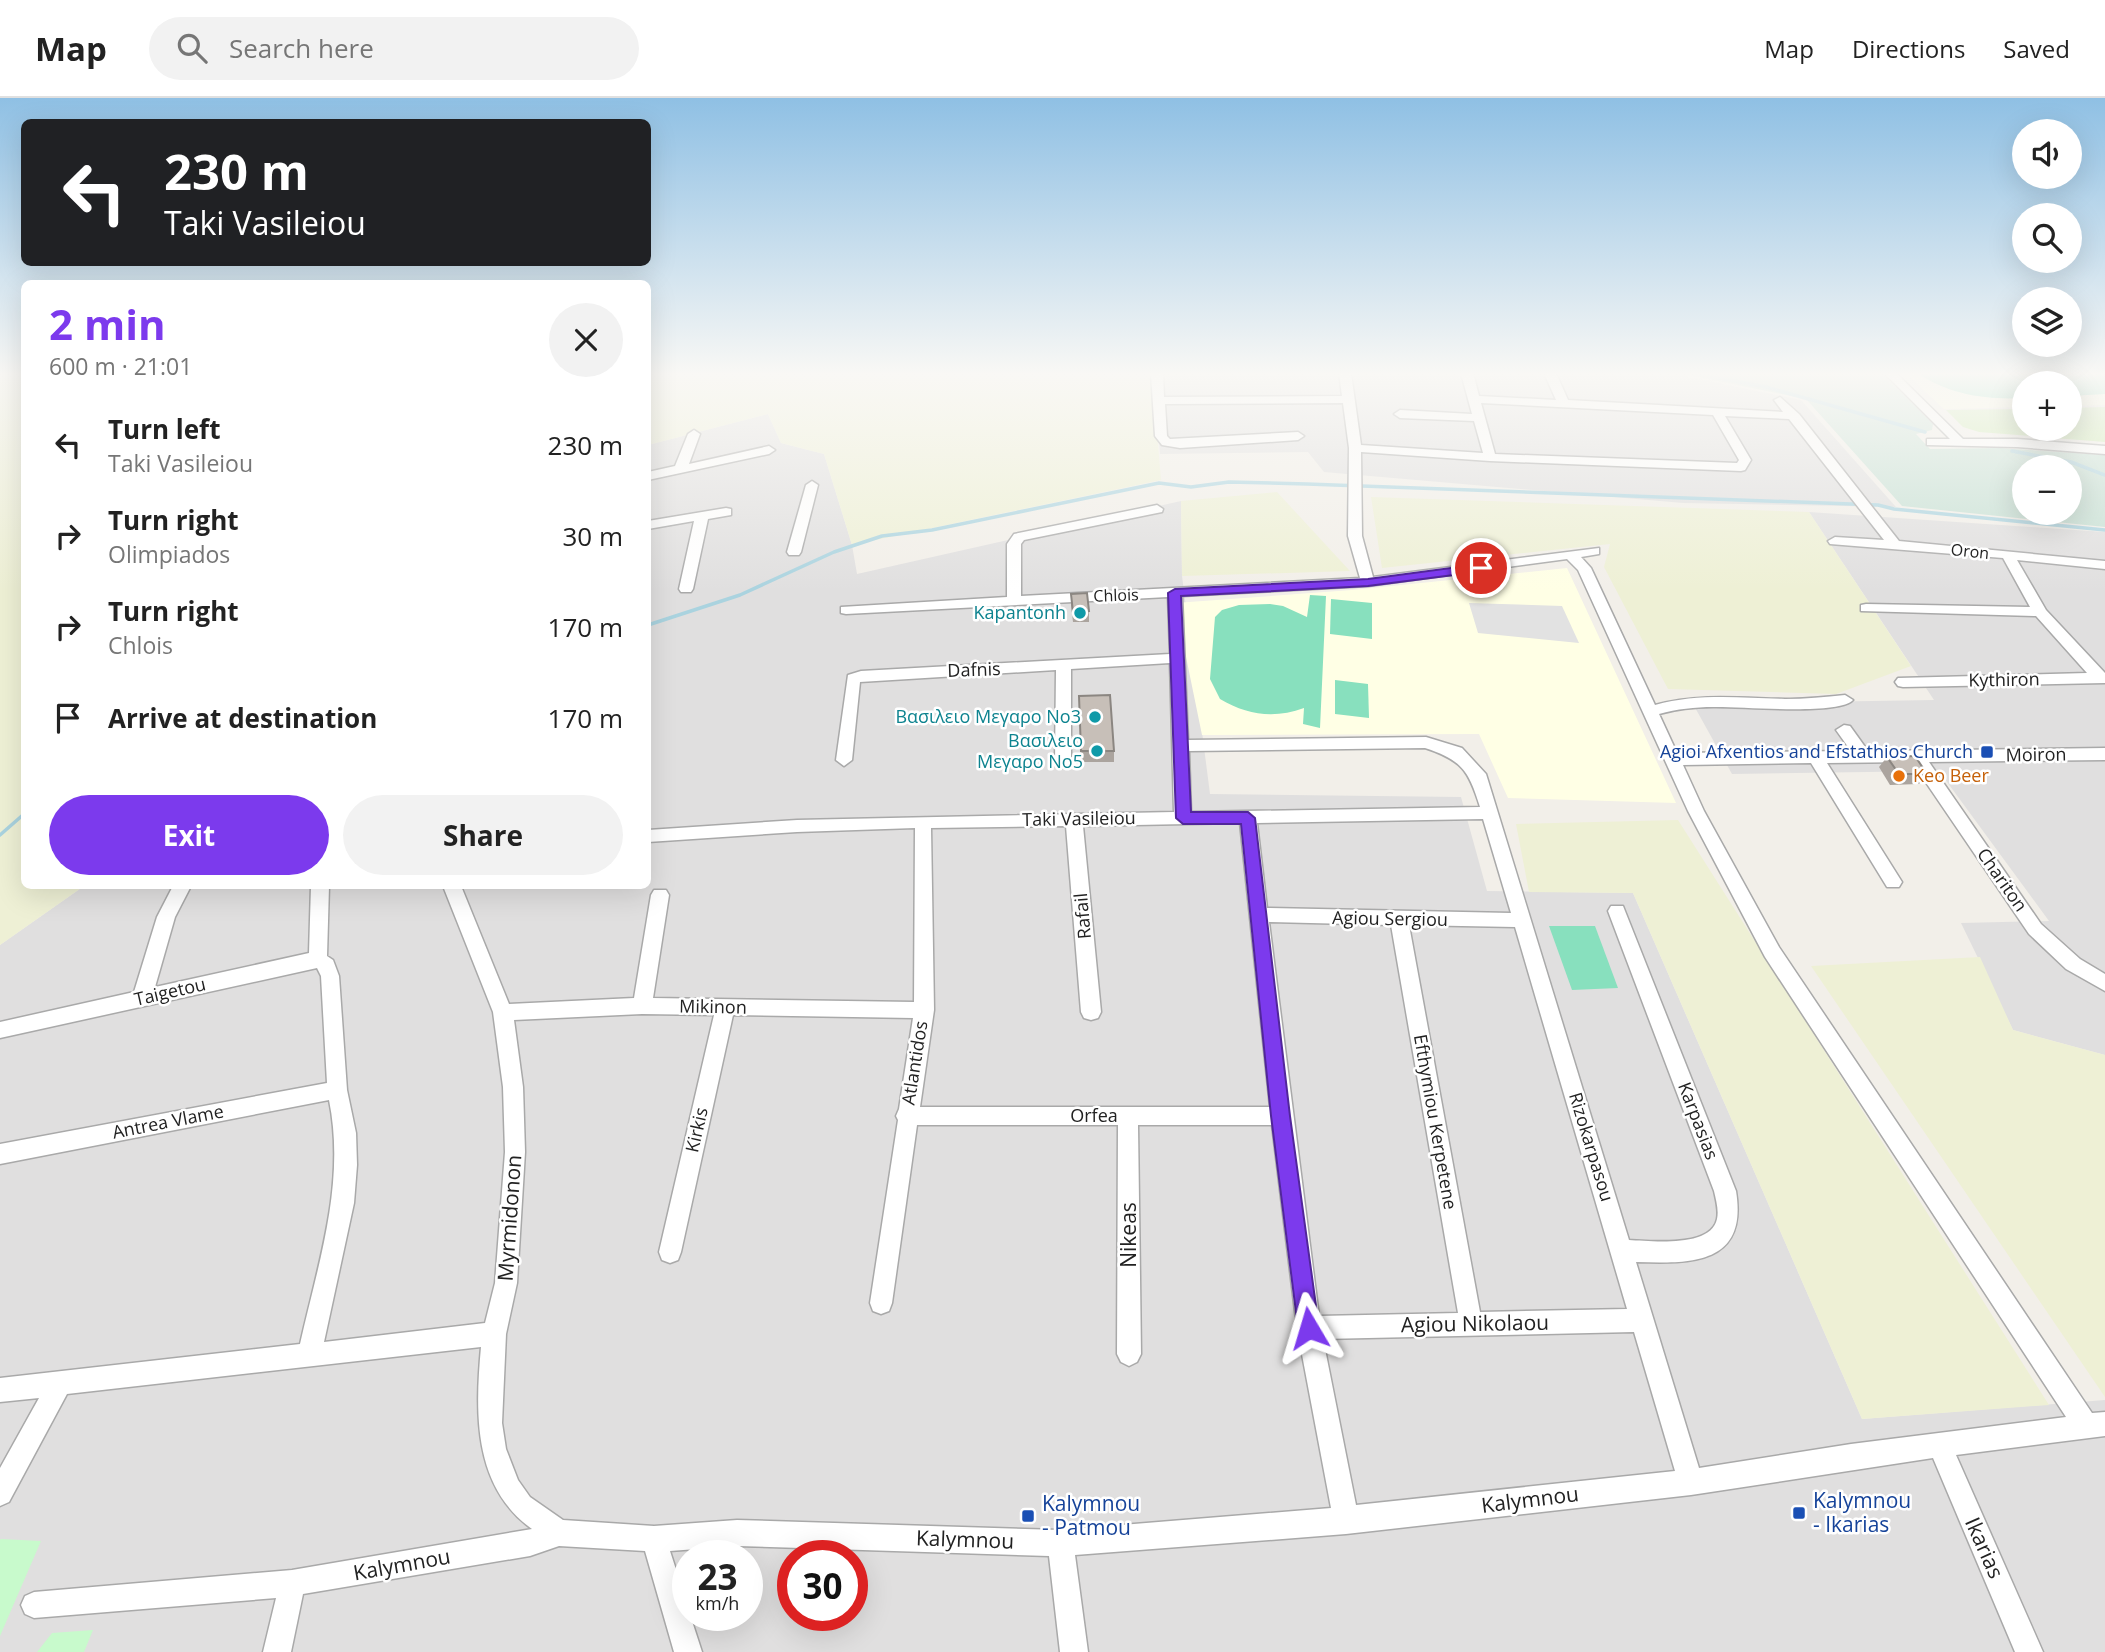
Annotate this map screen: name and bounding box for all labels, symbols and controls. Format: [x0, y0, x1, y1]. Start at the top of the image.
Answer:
search box [149, 17, 639, 80]
text: Map [35, 26, 107, 71]
icon: search [173, 29, 211, 67]
text: Search here [229, 30, 374, 66]
text: Map [1764, 32, 1814, 65]
text: Directions [1852, 32, 1965, 65]
text: Saved [2003, 32, 2070, 65]
map controls [2012, 119, 2082, 525]
button: sound [2012, 119, 2082, 189]
text: 230 m [164, 138, 309, 204]
icon: left [49, 147, 140, 238]
text: Taki Vasileiou [164, 201, 366, 244]
button: search [2012, 203, 2082, 273]
button: layers [2012, 287, 2082, 357]
text: 2 min [49, 295, 166, 352]
button: close [549, 303, 623, 377]
text: 600 m · 21:01 [49, 350, 192, 382]
button: + [2012, 371, 2082, 441]
text: Turn left [108, 411, 220, 447]
icon: left [49, 426, 87, 464]
text: 230 m [548, 427, 623, 463]
text: Taki Vasileiou [108, 447, 253, 479]
button: − [2012, 455, 2082, 525]
text: Turn right [108, 502, 239, 538]
icon: right [49, 517, 87, 555]
text: 30 m [562, 518, 623, 554]
text: Olimpiados [108, 538, 230, 570]
pin [1451, 538, 1511, 598]
street label: Oron [1950, 538, 1990, 564]
icon: arrive [1462, 549, 1500, 587]
street label: Chlois [1093, 583, 1139, 607]
text: Turn right [108, 593, 239, 629]
place label: Kapantonh [974, 600, 1066, 624]
marker: Kapantonh [1072, 605, 1088, 621]
icon: right [49, 608, 87, 646]
text: 170 m [548, 609, 623, 645]
text: Chlois [108, 629, 173, 661]
street label: Dafnis [947, 656, 1001, 682]
street label: Kythiron [1968, 666, 2040, 692]
icon: arrive [49, 699, 87, 737]
text: Arrive at destination [108, 700, 377, 736]
text: 170 m [548, 700, 623, 736]
place label: Βασιλειο Μεγαρο Νο3 [895, 704, 1081, 728]
marker: Βασιλειο Μεγαρο Νο3 [1087, 709, 1103, 725]
place label: Βασιλειο Μεγαρο Νο5 [977, 728, 1083, 773]
place label: Agioi Afxentios and Efstathios Church [1660, 739, 1973, 763]
street label: Moiron [2005, 741, 2067, 767]
marker: Βασιλειο Μεγαρο Νο5 [1089, 743, 1105, 759]
marker: Agioi Afxentios and Efstathios Church [1979, 744, 1995, 760]
place label: Keo Beer [1913, 763, 1989, 787]
marker: Keo Beer [1891, 768, 1907, 784]
button: Exit [49, 795, 329, 875]
button: Share [343, 795, 623, 875]
street label: Taki Vasileiou [1022, 805, 1136, 831]
street label: Chariton [1972, 843, 2033, 916]
street label: Rafail [1068, 892, 1096, 940]
street label: Agiou Sergiou [1332, 905, 1448, 931]
street label: Taigetou [132, 971, 208, 1011]
street label: Mikinon [679, 993, 747, 1019]
street label: Atlantidos [896, 1019, 932, 1107]
street label: Efthymiou Kerpetene [1409, 1032, 1463, 1211]
street label: Karpasias [1673, 1078, 1725, 1163]
street label: Rizokarpasou [1564, 1089, 1620, 1204]
street label: Antrea Vlame [110, 1098, 226, 1144]
street label: Orfea [1070, 1103, 1118, 1127]
street label: Kirkis [679, 1105, 713, 1155]
street label: Myrmidonon [491, 1154, 527, 1282]
street label: Nikeas [1114, 1202, 1142, 1268]
position arrow [1272, 1291, 1346, 1365]
street label: Agiou Nikolaou [1401, 1308, 1549, 1338]
street label: Kalymnou [1479, 1479, 1580, 1519]
place label: Kalymnou - Ikarias [1813, 1486, 1911, 1538]
place label: Kalymnou - Patmou [1042, 1489, 1140, 1541]
marker: Kalymnou - Ikarias [1791, 1505, 1807, 1521]
marker: Kalymnou - Patmou [1020, 1508, 1036, 1524]
street label: Ikarias [1959, 1513, 2011, 1583]
street label: Kalymnou [915, 1523, 1015, 1555]
speed limit sign: 30 [777, 1540, 868, 1631]
street label: Kalymnou [351, 1542, 453, 1586]
text: 23 [697, 1553, 738, 1600]
text: km/h [696, 1591, 739, 1615]

